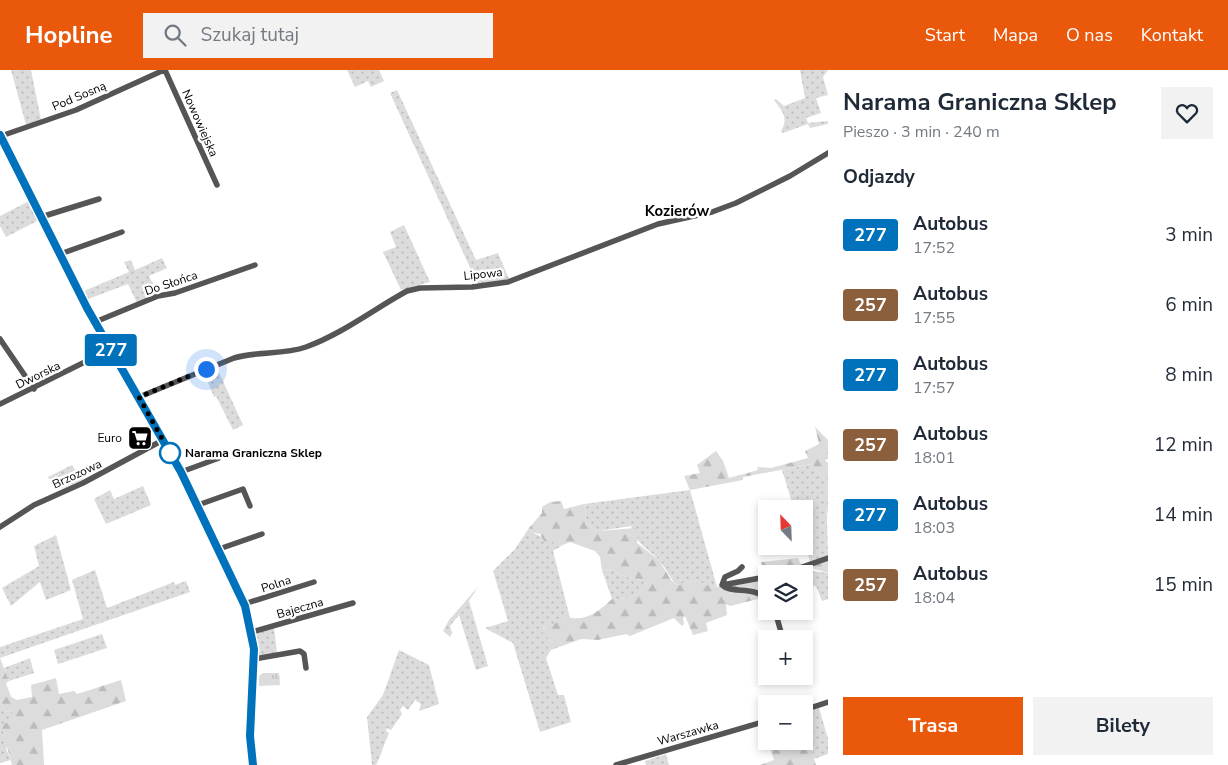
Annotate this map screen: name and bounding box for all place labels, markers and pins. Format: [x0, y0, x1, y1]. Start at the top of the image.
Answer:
supermarket icon: Euro [127, 425, 153, 451]
place label: Euro [97, 430, 122, 446]
marker: Narama Graniczna Sklep [159, 442, 181, 464]
place label: Narama Graniczna Sklep [185, 445, 322, 461]

